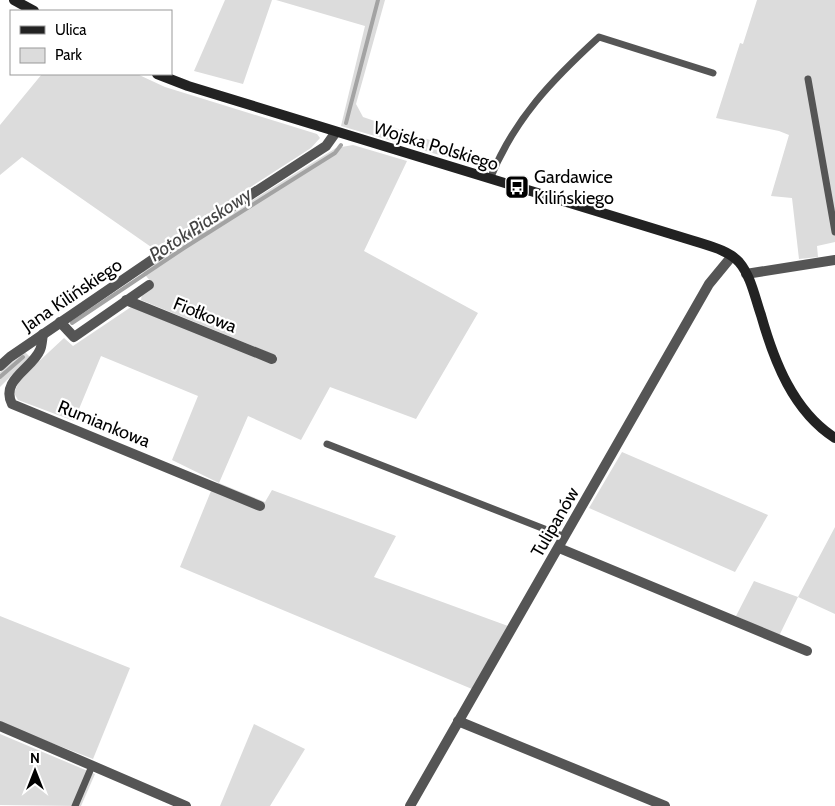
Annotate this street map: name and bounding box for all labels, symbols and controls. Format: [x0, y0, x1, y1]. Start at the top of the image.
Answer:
legend [10, 10, 172, 75]
text: Ulica [55, 21, 87, 39]
text: Park [55, 46, 82, 64]
street label: Wojska Polskiego [371, 117, 501, 176]
place label: Gardawice Kilińskiego [534, 166, 614, 209]
bus stop icon: Gardawice Kilińskiego [504, 174, 530, 200]
water label: Potok Piaskowy [145, 182, 257, 266]
street label: Jana Kilińskiego [17, 253, 126, 337]
street label: Fiołkowa [170, 292, 240, 338]
street label: Rumiankowa [55, 396, 154, 453]
street label: Tulipanów [526, 483, 584, 561]
north arrow [10, 746, 60, 796]
text: N [30, 749, 40, 767]

